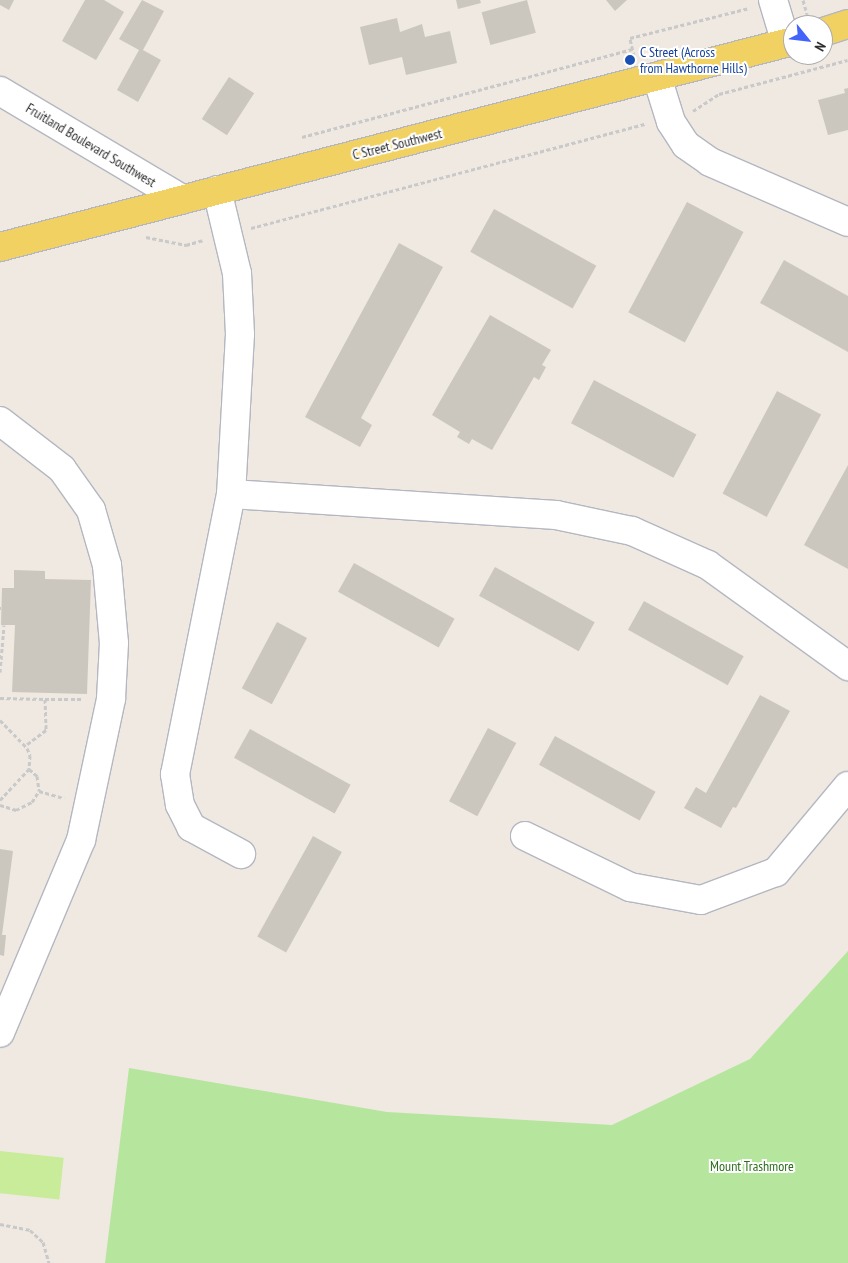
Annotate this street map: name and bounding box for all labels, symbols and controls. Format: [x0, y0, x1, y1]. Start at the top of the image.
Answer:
north arrow [783, 15, 833, 65]
text: N [811, 39, 830, 54]
place label: C Street (Across from Hawthorne Hills) [640, 44, 747, 76]
marker: C Street (Across from Hawthorne Hills) [624, 54, 636, 66]
street label: Fruitland Boulevard Southwest [23, 100, 159, 190]
street label: C Street Southwest [350, 125, 444, 163]
park label: Mount Trashmore [710, 1158, 794, 1174]

